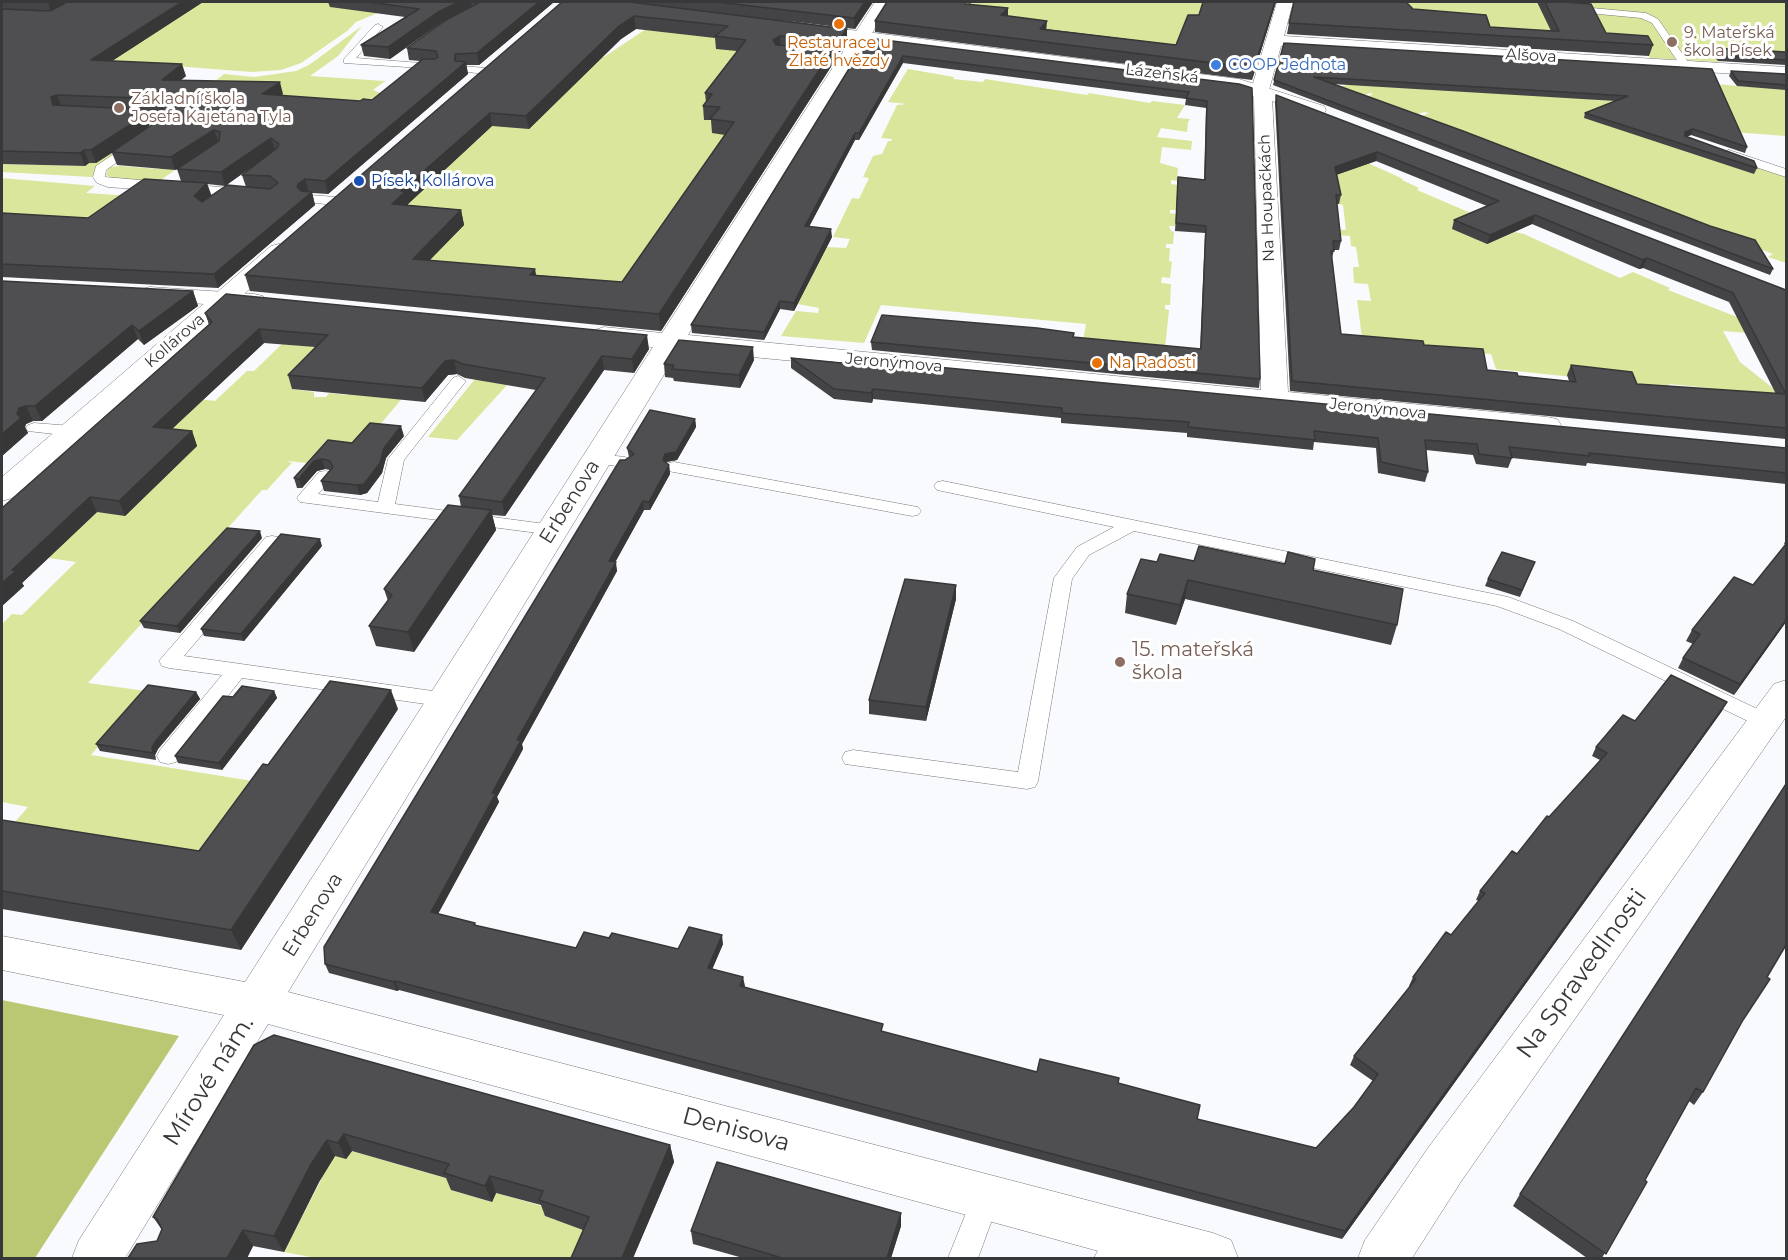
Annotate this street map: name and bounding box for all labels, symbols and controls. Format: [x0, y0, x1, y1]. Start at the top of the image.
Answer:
marker: Restaurace u Zlaté hvězdy [832, 17, 846, 31]
place label: 9. Mateřská škola Písek [1684, 23, 1775, 61]
place label: Restaurace u Zlaté hvězdy [787, 33, 891, 71]
marker: 9. Mateřská škola Písek [1665, 35, 1679, 49]
street label: Alšova [1505, 45, 1557, 67]
place label: COOP Jednota [1228, 55, 1346, 75]
marker: COOP Jednota [1209, 58, 1223, 72]
street label: Lázeňská [1124, 60, 1200, 88]
place label: Základní škola Josefa Kajetána Tyla [131, 89, 292, 127]
marker: Základní škola Josefa Kajetána Tyla [112, 101, 126, 115]
street label: Na Houpačkách [1255, 134, 1279, 262]
place label: Písek, Kollárova [371, 171, 494, 191]
marker: Písek, Kollárova [352, 174, 366, 188]
street label: Kollárova [141, 310, 209, 372]
street label: Jeronýmova [845, 349, 943, 377]
place label: Na Radosti [1109, 353, 1196, 373]
marker: Na Radosti [1090, 356, 1104, 370]
street label: Jeronýmova [1328, 394, 1428, 424]
street label: Erbenova [535, 455, 605, 549]
place label: 15. mateřská škola [1132, 638, 1254, 685]
marker: 15. mateřská škola [1113, 655, 1127, 669]
street label: Erbenova [278, 868, 348, 962]
street label: Na Spravedlnosti [1511, 884, 1653, 1064]
street label: Mírové nám. [158, 1011, 260, 1151]
street label: Denisova [679, 1102, 793, 1158]

